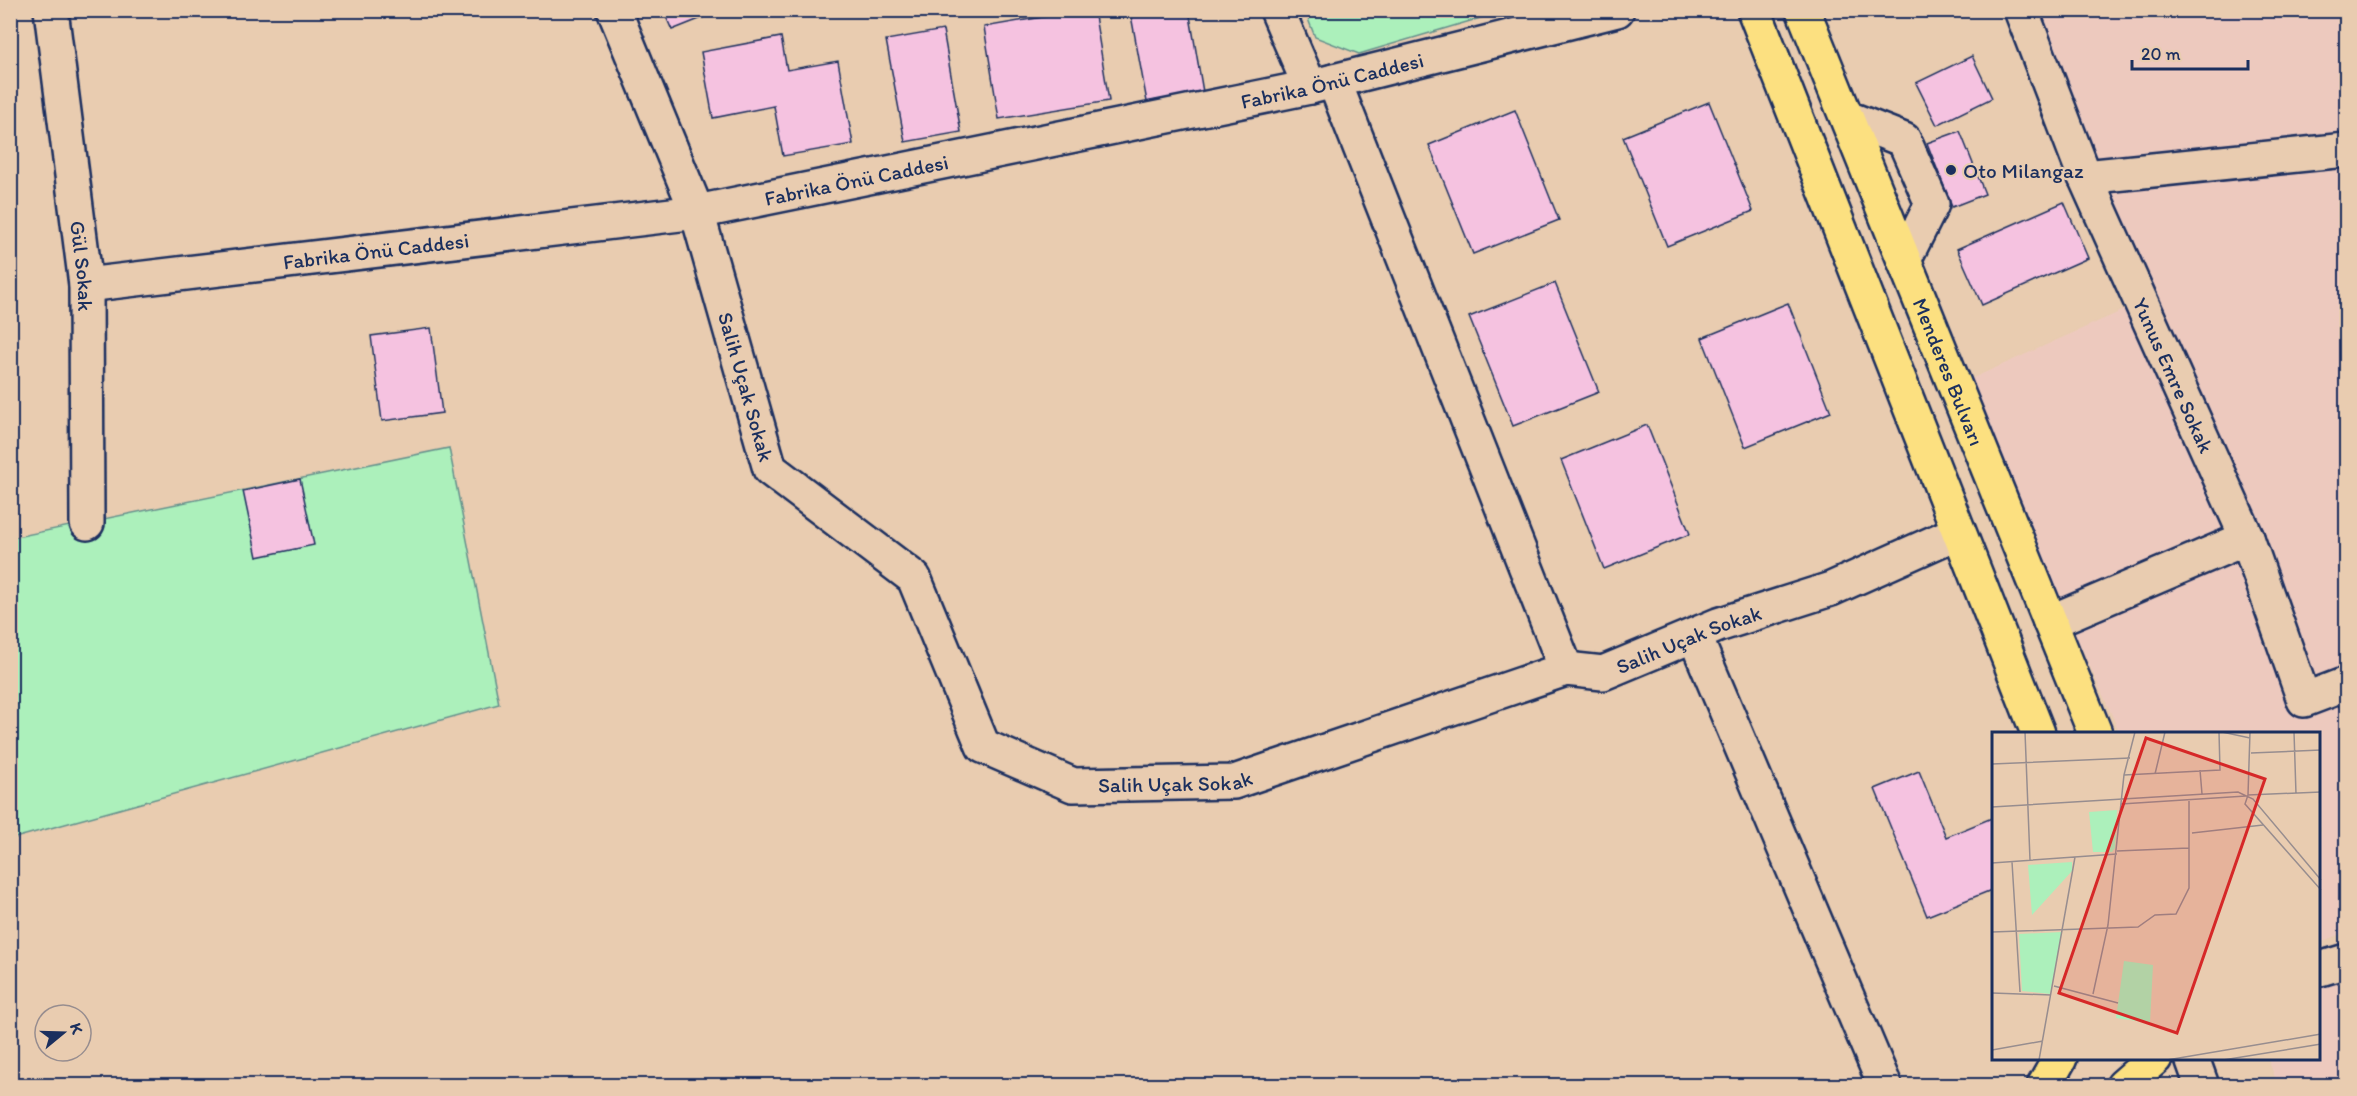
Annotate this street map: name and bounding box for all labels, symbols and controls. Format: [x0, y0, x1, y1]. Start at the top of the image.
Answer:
scale bar [2132, 33, 2248, 71]
text: 20 m [2141, 43, 2181, 65]
street label: Fabrika Önü Caddesi [1238, 47, 1426, 113]
street label: Fabrika Önü Caddesi [762, 149, 951, 210]
place label: Oto Milangaz [1963, 158, 2084, 183]
marker: Oto Milangaz [1944, 163, 1958, 177]
street label: Gül Sokak [65, 219, 99, 312]
street label: Fabrika Önü Caddesi [282, 227, 470, 274]
street label: Menderes Bulvarı [1908, 294, 1990, 449]
street label: Yunus Emre Sokak [2128, 294, 2220, 457]
street label: Salih Uçak Sokak [714, 309, 780, 465]
street label: Salih Uçak Sokak [1612, 599, 1765, 679]
inset map [1992, 732, 2321, 1060]
street label: Salih Uçak Sokak [1098, 764, 1256, 797]
north arrow [33, 1003, 93, 1063]
text: K [66, 1020, 88, 1037]

